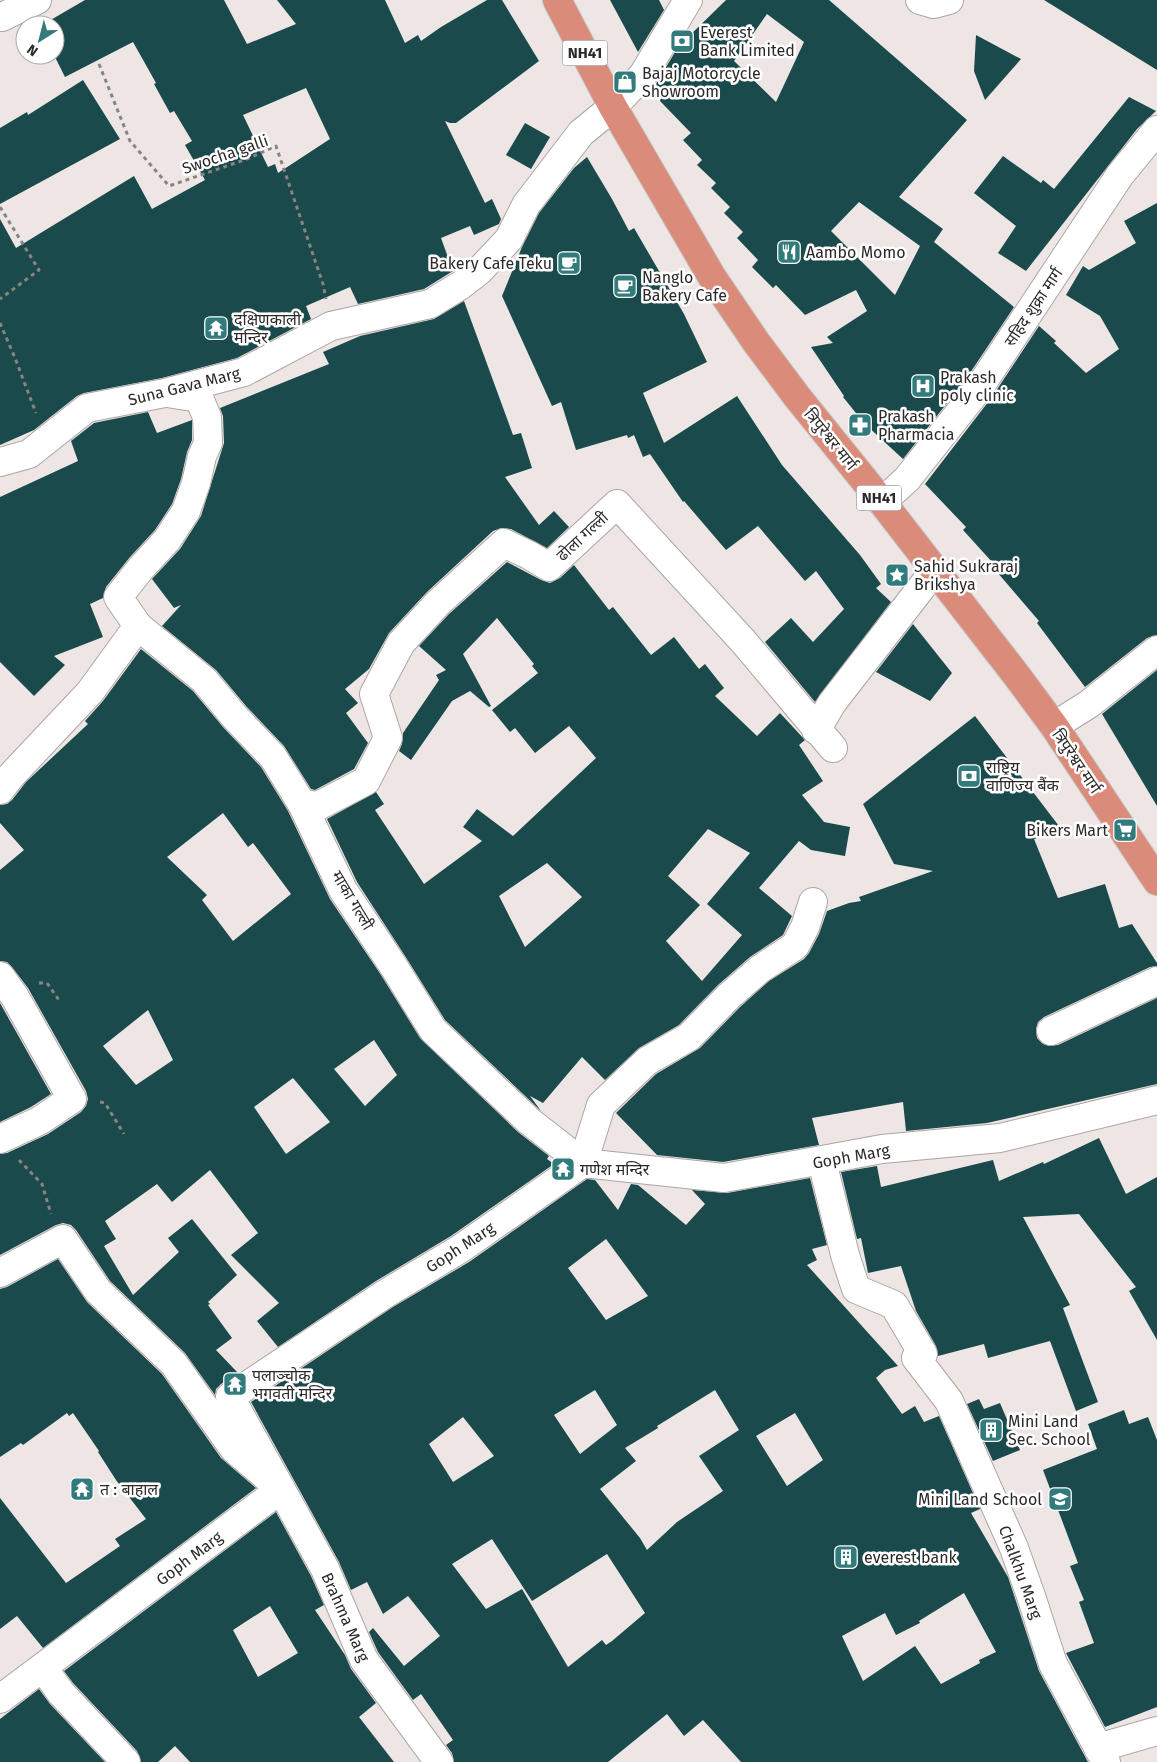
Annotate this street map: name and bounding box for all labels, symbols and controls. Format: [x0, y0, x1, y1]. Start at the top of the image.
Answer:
north arrow [15, 15, 65, 65]
place label: Everest Bank Limited [700, 23, 795, 60]
bank icon: Everest Bank Limited [669, 28, 695, 54]
road number: NH41 [562, 40, 608, 66]
text: N [24, 41, 41, 60]
place label: Bajaj Motorcycle Showroom [642, 64, 761, 101]
shop icon: Bajaj Motorcycle Showroom [612, 69, 638, 95]
street label: Swocha galli [180, 131, 271, 178]
restaurant icon: Aambo Momo [776, 239, 802, 265]
place label: Aambo Momo [806, 243, 906, 262]
cafe icon: Bakery Cafe Teku [556, 250, 582, 276]
place label: Bakery Cafe Teku [429, 254, 552, 273]
street label: सहिद शुक्रा मार्ग [1000, 264, 1068, 351]
place label: Nanglo Bakery Cafe [642, 268, 727, 305]
cafe icon: Nanglo Bakery Cafe [612, 273, 638, 299]
place label: दक्षिणकाली मन्दिर [234, 310, 302, 347]
temple icon: दक्षिणकाली मन्दिर [203, 315, 229, 341]
street label: Suna Gava Marg [126, 363, 243, 410]
place label: Prakash poly clinic [940, 368, 1014, 405]
hospital icon: Prakash poly clinic [910, 373, 936, 399]
street label: त्रिपुरेश्वर मार्ग [799, 405, 862, 475]
place label: Prakash Pharmacia [878, 407, 955, 444]
pharmacy icon: Prakash Pharmacia [847, 412, 873, 438]
road number: NH41 [856, 486, 902, 510]
street label: ढोला गल्ली [553, 507, 613, 565]
place label: Sahid Sukraraj Brikshya [914, 557, 1018, 594]
place icon: Sahid Sukraraj Brikshya [884, 562, 910, 588]
street label: त्रिपुरेश्वर मार्ग [1047, 726, 1105, 798]
place label: राष्ट्रिय वाणिज्य बैंक [986, 758, 1060, 795]
bank icon: राष्ट्रिय वाणिज्य बैंक [956, 763, 982, 789]
supermarket icon: Bikers Mart [1112, 817, 1138, 843]
place label: Bikers Mart [1026, 821, 1108, 840]
street label: माका गल्ली [328, 867, 378, 934]
street label: Goph Marg [811, 1140, 892, 1173]
temple icon: गणेश मन्दिर [550, 1156, 576, 1182]
place label: गणेश मन्दिर [580, 1160, 650, 1179]
street label: Goph Marg [422, 1218, 499, 1277]
place label: पलाञ्चोक भगवती मन्दिर [252, 1366, 333, 1403]
temple icon: पलाञ्चोक भगवती मन्दिर [222, 1371, 248, 1397]
place label: Mini Land Sec. School [1008, 1412, 1091, 1449]
building icon: Mini Land Sec. School [978, 1417, 1004, 1443]
temple icon: त : बाहाल [69, 1476, 95, 1502]
place label: त : बाहाल [100, 1480, 159, 1499]
school or university icon: Mini Land School [1047, 1486, 1073, 1512]
place label: Mini Land School [918, 1490, 1042, 1509]
street label: Chalkhu Marg [995, 1523, 1046, 1622]
street label: Goph Marg [152, 1527, 227, 1589]
building icon: everest bank [833, 1544, 859, 1570]
place label: everest bank [864, 1548, 958, 1567]
street label: Brahma Marg [317, 1570, 374, 1665]

